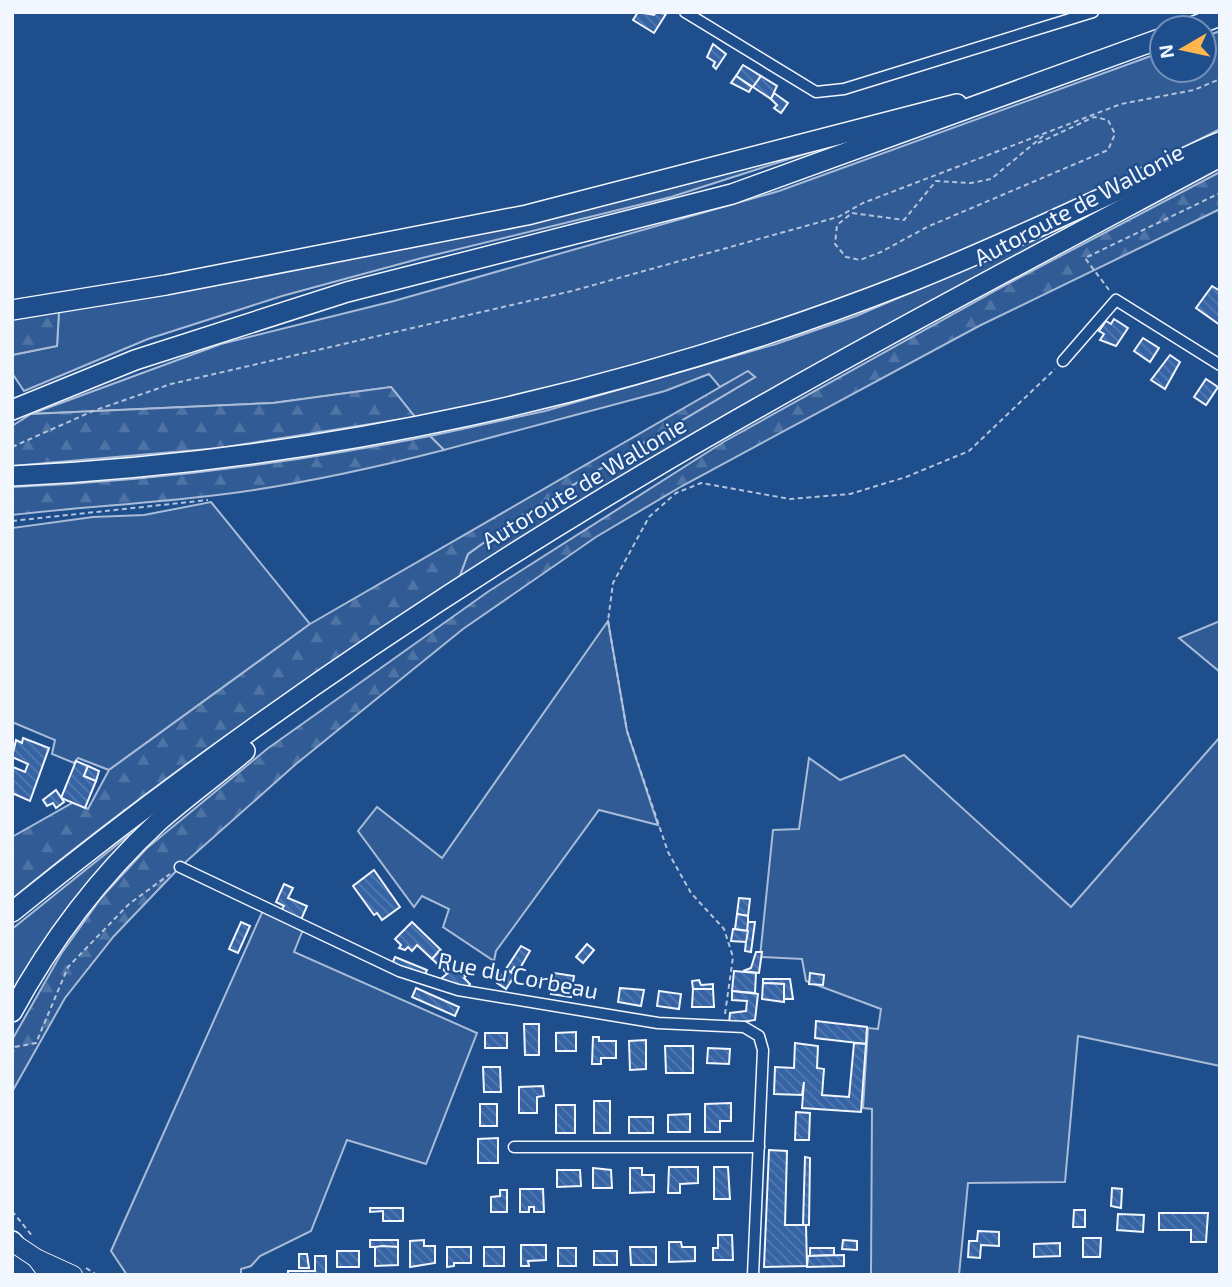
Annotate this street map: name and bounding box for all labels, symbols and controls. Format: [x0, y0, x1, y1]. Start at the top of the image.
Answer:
north arrow [1148, 14, 1218, 84]
text: N [1153, 43, 1178, 60]
street label: Autoroute de Wallonie [969, 137, 1188, 271]
street label: Autoroute de Wallonie [476, 410, 691, 554]
street label: Rue du Corbeau [436, 946, 601, 1004]

